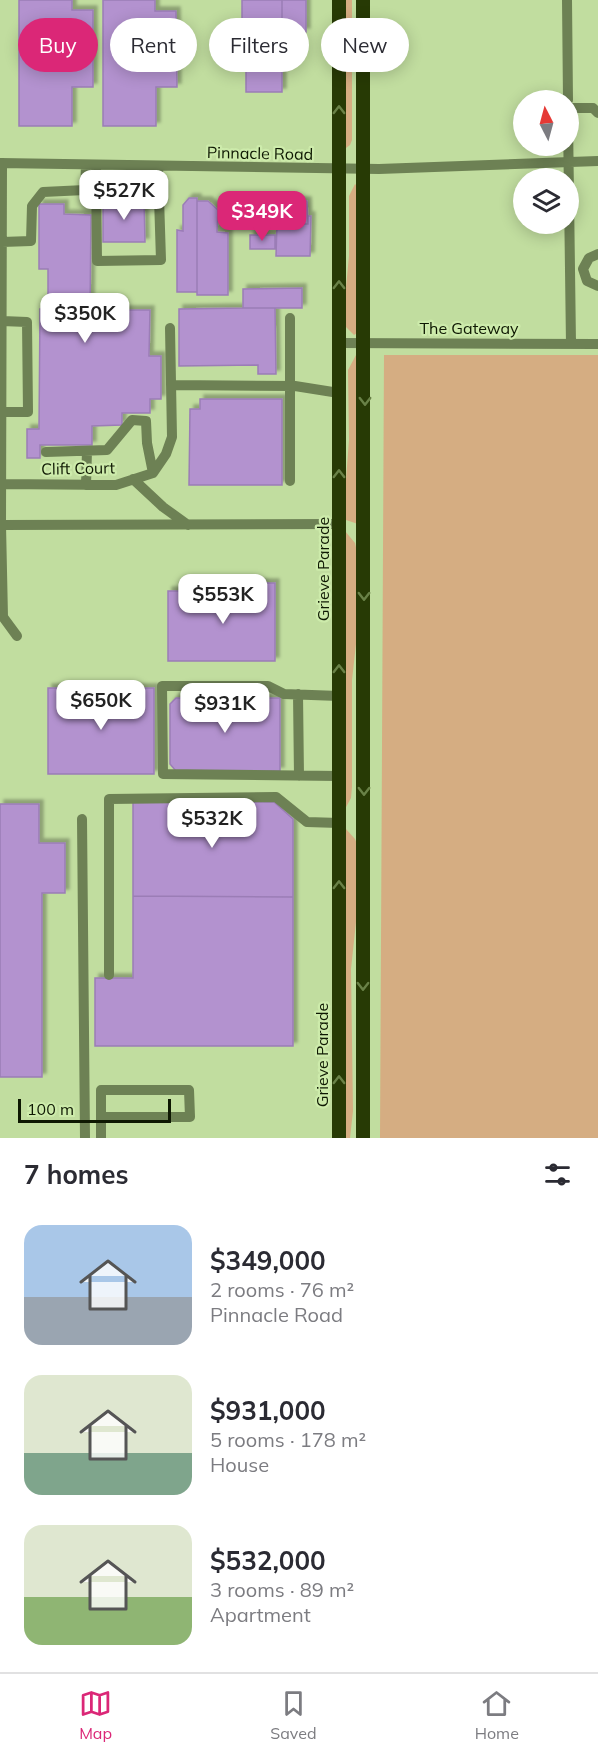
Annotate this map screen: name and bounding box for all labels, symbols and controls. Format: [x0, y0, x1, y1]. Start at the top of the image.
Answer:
chip: Buy [18, 18, 98, 72]
chip: Rent [110, 18, 197, 72]
chip: Filters [209, 18, 309, 72]
chip: New [321, 18, 409, 72]
north arrow [513, 90, 579, 156]
map controls [513, 90, 579, 234]
one-way arrow [333, 105, 345, 114]
street label: Pinnacle Road [207, 142, 313, 164]
button: layers [513, 168, 579, 234]
pin: $527K [82, 170, 166, 221]
text: $527K [93, 177, 155, 202]
pin: $349K [220, 191, 304, 242]
text: $349K [231, 198, 293, 223]
one-way arrow [333, 280, 345, 289]
pin: $350K [43, 293, 127, 344]
text: $350K [54, 300, 116, 325]
street label: The Gateway [419, 318, 519, 338]
one-way arrow [359, 397, 371, 406]
street label: Clift Court [41, 457, 116, 479]
one-way arrow [333, 469, 345, 478]
street label: Grieve Parade [313, 517, 333, 621]
pin: $553K [181, 574, 265, 625]
text: $553K [192, 581, 254, 606]
one-way arrow [358, 592, 370, 601]
one-way arrow [333, 664, 345, 673]
pin: $650K [59, 680, 143, 731]
pin: $931K [183, 683, 267, 734]
text: $650K [70, 687, 132, 712]
text: $931K [194, 690, 256, 715]
one-way arrow [358, 787, 370, 796]
pin: $532K [170, 798, 254, 849]
text: $532K [181, 805, 243, 830]
one-way arrow [333, 880, 345, 889]
one-way arrow [357, 982, 369, 991]
street label: Grieve Parade [312, 1003, 332, 1107]
one-way arrow [333, 1075, 345, 1084]
scale bar [18, 1096, 171, 1124]
text: 100 m [27, 1099, 74, 1119]
text: 7 homes [24, 1158, 128, 1191]
icon: filters [541, 1158, 574, 1191]
text: $349,000 [210, 1244, 326, 1277]
icon: home [72, 1249, 144, 1321]
text: 2 rooms · 76 m² [210, 1277, 354, 1302]
text: Pinnacle Road [210, 1302, 343, 1327]
text: $931,000 [210, 1394, 326, 1427]
icon: home [72, 1399, 144, 1471]
text: 5 rooms · 178 m² [210, 1427, 366, 1452]
text: House [210, 1452, 269, 1477]
text: $532,000 [210, 1544, 326, 1577]
icon: home [72, 1549, 144, 1621]
text: 3 rooms · 89 m² [210, 1577, 354, 1602]
text: Apartment [210, 1602, 311, 1627]
tab: Map [79, 1687, 112, 1743]
tab: Saved [270, 1687, 317, 1743]
tab: Home [475, 1687, 519, 1743]

